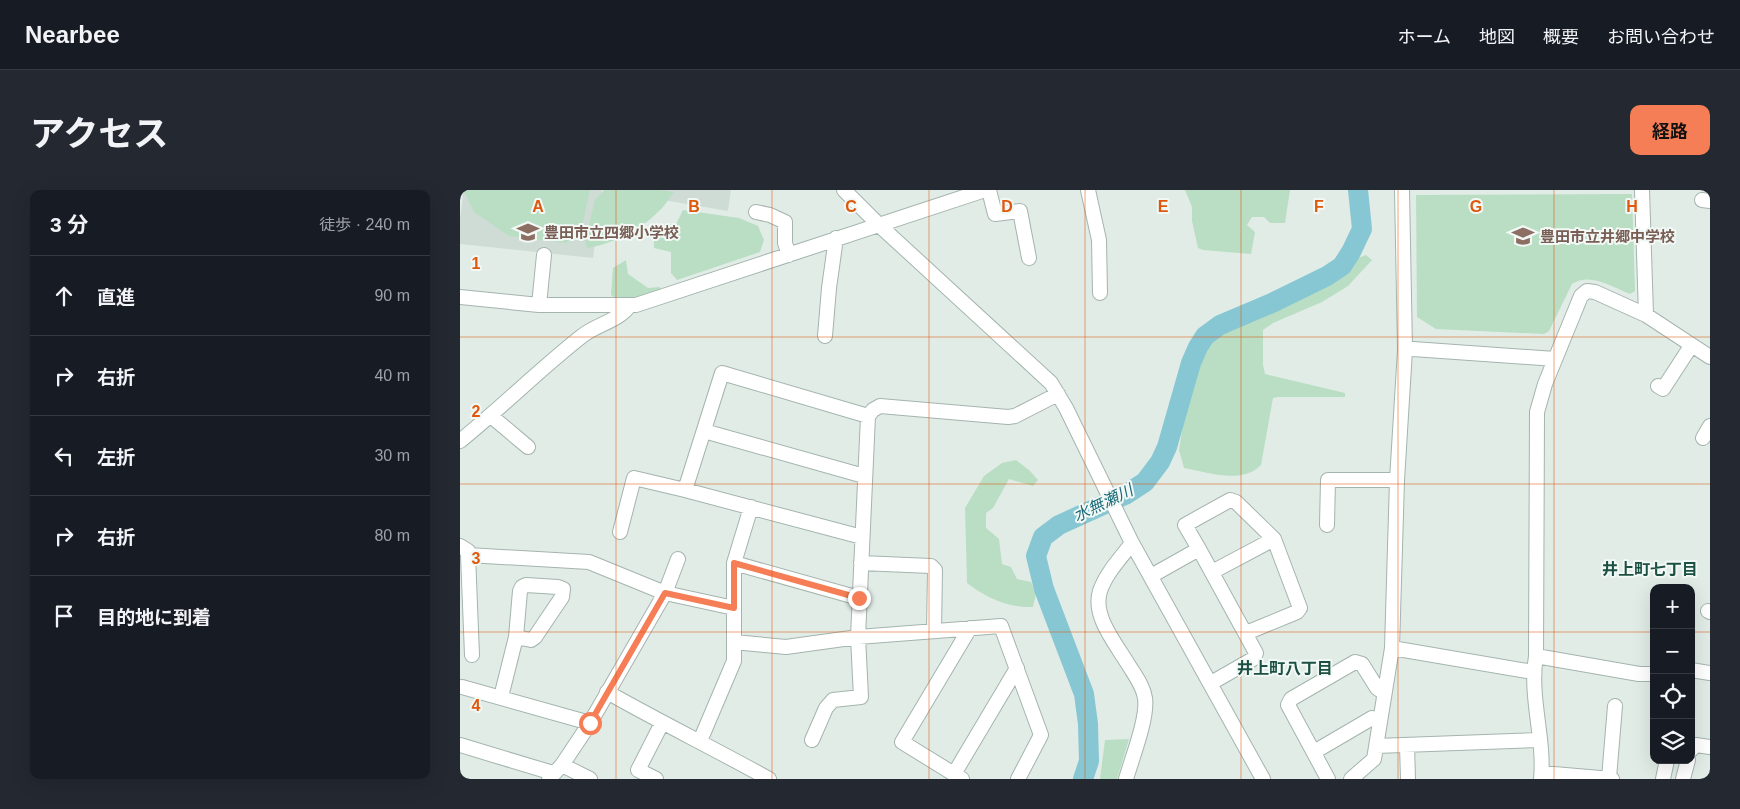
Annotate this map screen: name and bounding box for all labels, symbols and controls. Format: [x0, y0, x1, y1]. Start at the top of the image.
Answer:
text: Nearbee [25, 21, 120, 48]
text: ホーム [1398, 27, 1451, 47]
text: 地図 [1479, 27, 1515, 47]
text: 概要 [1543, 27, 1579, 47]
text: お問い合わせ [1607, 27, 1715, 47]
button: 経路 [1630, 105, 1710, 155]
text: アクセス [30, 114, 168, 153]
text: A [532, 198, 544, 215]
text: B [688, 198, 700, 215]
text: C [845, 198, 857, 215]
text: D [1001, 198, 1013, 215]
text: E [1158, 198, 1169, 215]
text: F [1314, 198, 1324, 215]
text: G [1470, 198, 1482, 215]
text: H [1626, 198, 1638, 215]
text: 3 分 [50, 213, 89, 236]
text: 徒歩 · 240 m [319, 216, 410, 233]
school or university icon: 豊田市立四郷小学校 [515, 219, 541, 245]
school or university icon: 豊田市立井郷中学校 [1510, 223, 1536, 249]
place label: 豊田市立四郷小学校 [544, 224, 679, 241]
place label: 豊田市立井郷中学校 [1540, 228, 1675, 245]
text: 1 [472, 255, 481, 272]
icon: ahead [50, 282, 78, 310]
text: 直進 [97, 287, 135, 308]
text: 90 m [374, 287, 410, 304]
icon: right [50, 362, 78, 390]
text: 右折 [97, 367, 135, 388]
text: 40 m [374, 367, 410, 384]
text: 2 [472, 403, 481, 420]
icon: left [50, 442, 78, 470]
text: 左折 [97, 447, 135, 468]
text: 30 m [374, 447, 410, 464]
water label: 水無瀬川 [1071, 480, 1137, 525]
icon: right [50, 522, 78, 550]
text: 右折 [97, 527, 135, 548]
text: 80 m [374, 527, 410, 544]
text: 3 [472, 550, 481, 567]
district label: 井上町七丁目 [1602, 560, 1698, 578]
map controls [1650, 584, 1695, 764]
button: + [1650, 584, 1695, 629]
route end [848, 587, 871, 610]
icon: arrive [50, 602, 78, 630]
text: 目的地に到着 [97, 607, 211, 628]
button: − [1650, 629, 1695, 674]
district label: 井上町八丁目 [1237, 659, 1333, 677]
button: locate [1650, 674, 1695, 719]
text: 4 [472, 697, 481, 714]
route start [579, 712, 602, 735]
button: layers [1650, 719, 1695, 764]

